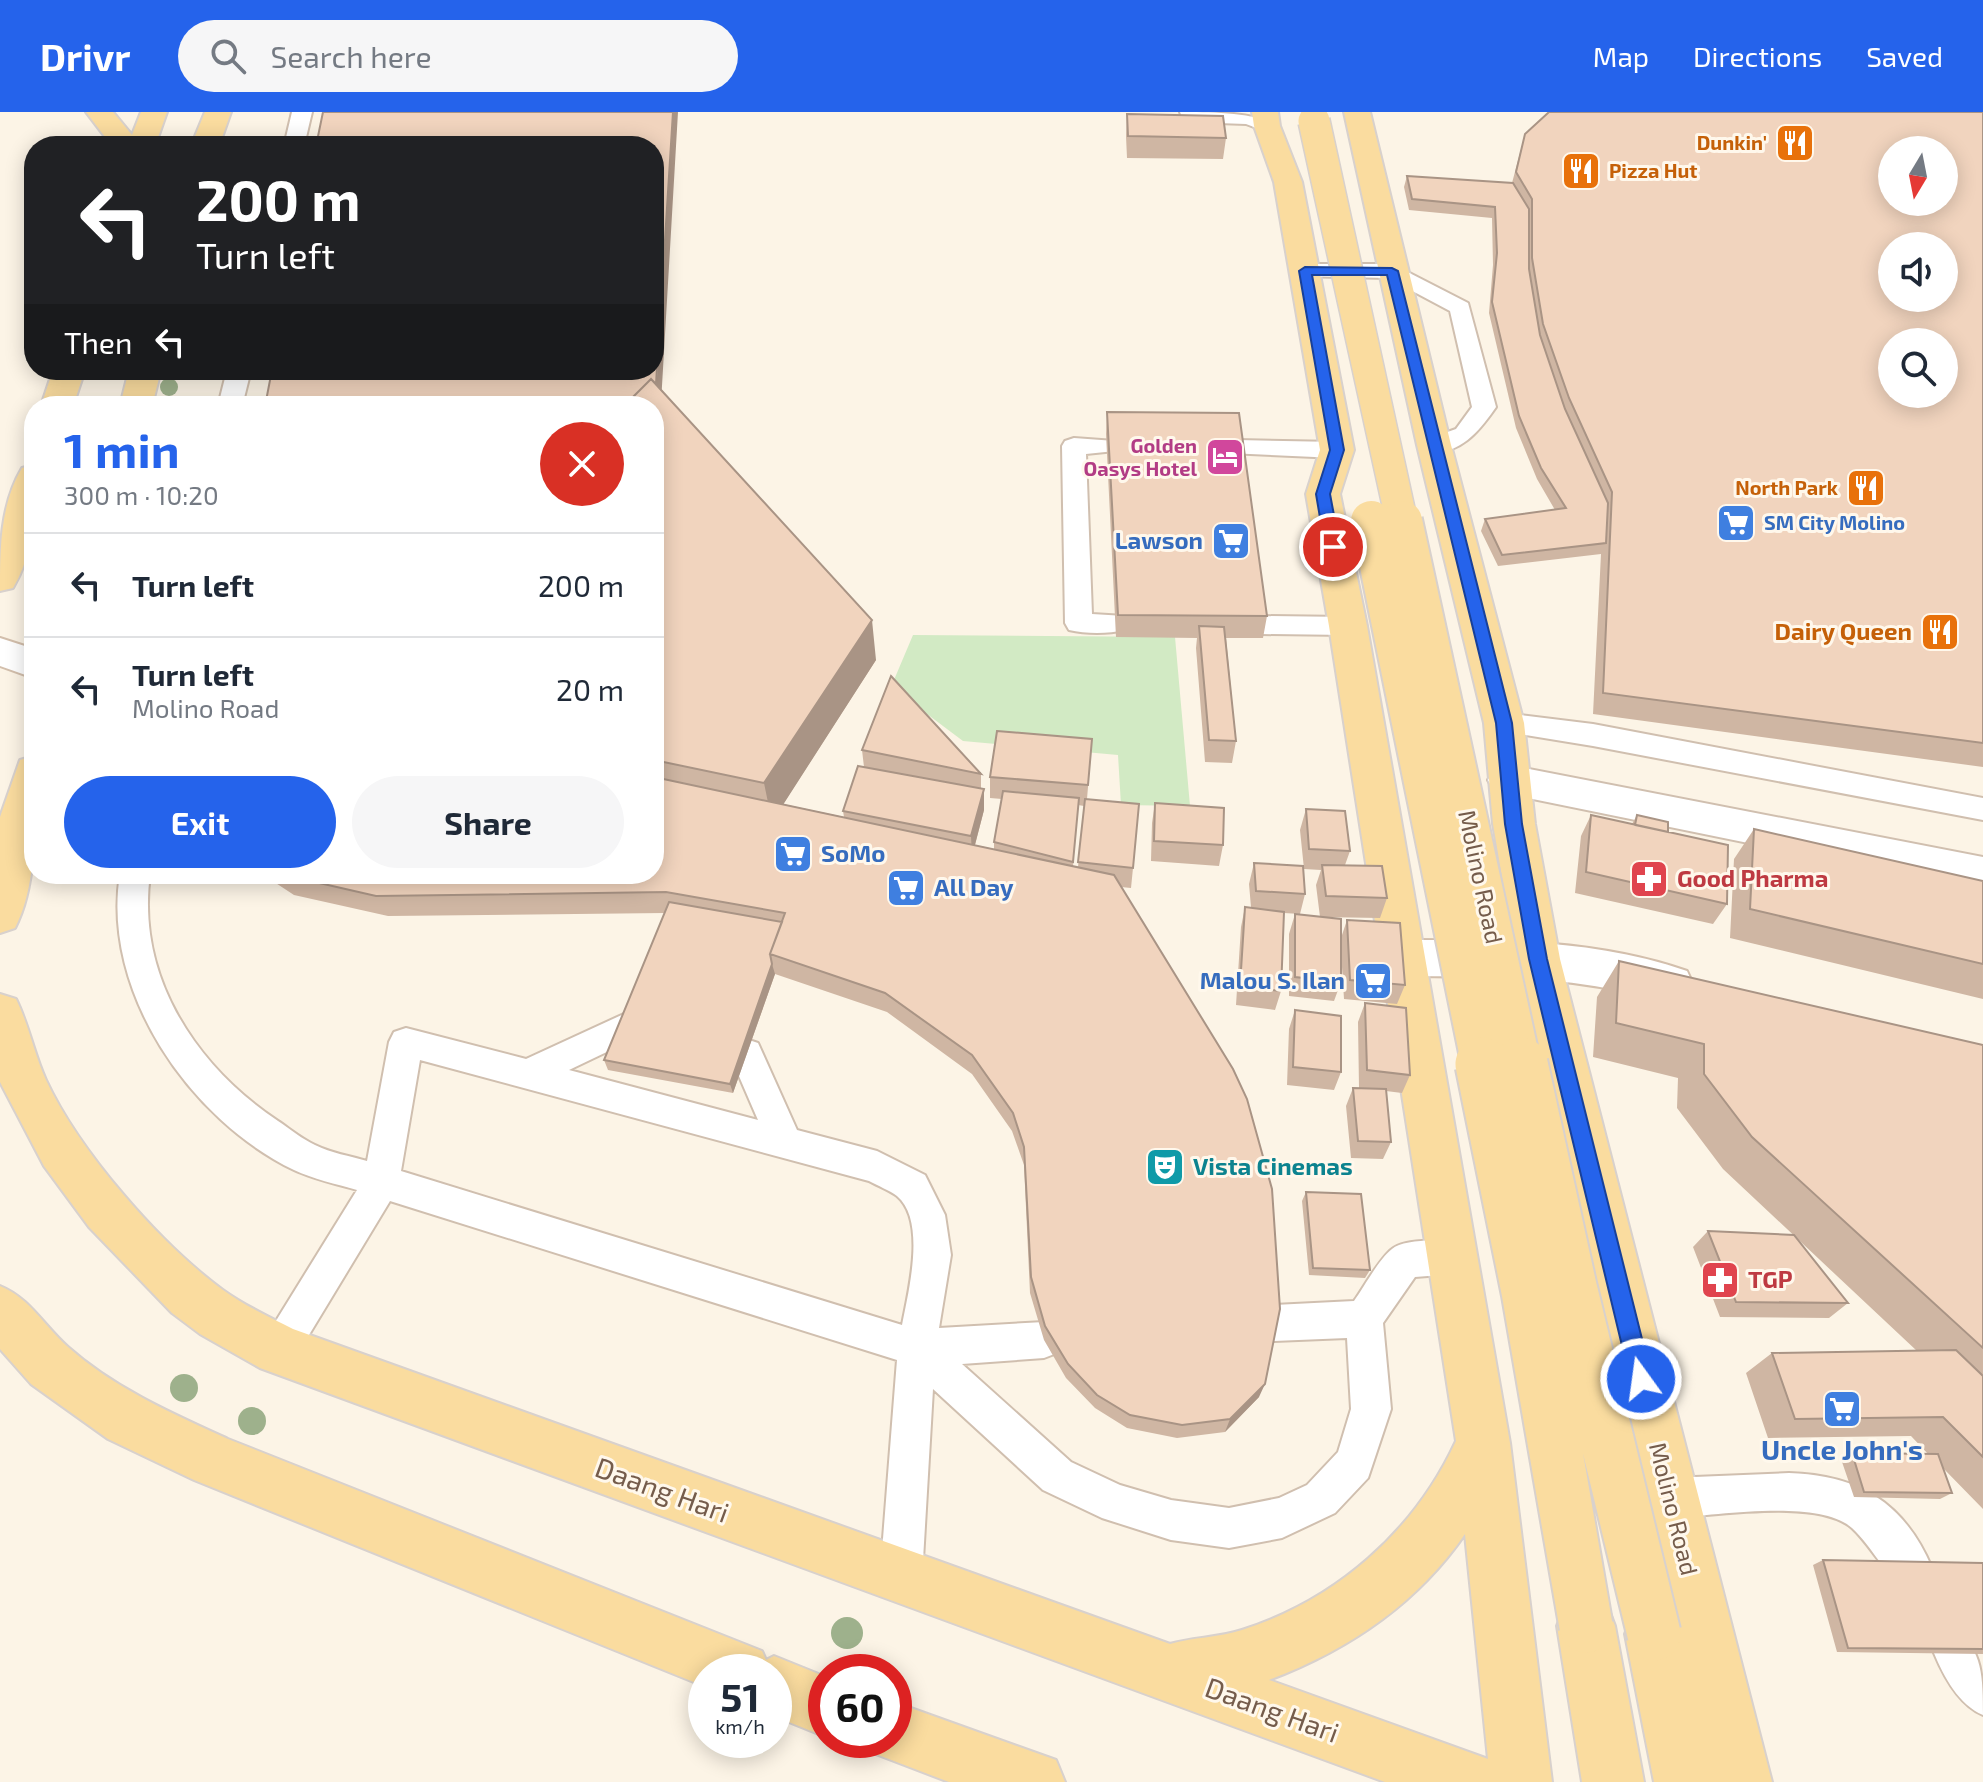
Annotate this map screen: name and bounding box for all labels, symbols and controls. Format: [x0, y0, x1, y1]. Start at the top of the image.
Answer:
search box [178, 20, 738, 92]
text: Drivr [40, 33, 130, 79]
icon: search [206, 34, 250, 78]
text: Search here [270, 38, 432, 74]
text: Map [1593, 39, 1649, 73]
text: Directions [1693, 39, 1822, 73]
text: Saved [1866, 39, 1943, 73]
restaurant icon: Dunkin' [1774, 122, 1816, 164]
place label: Dunkin' [1697, 130, 1767, 154]
north arrow [1878, 136, 1958, 216]
map controls [1878, 136, 1958, 408]
restaurant icon: Pizza Hut [1560, 150, 1602, 192]
place label: Pizza Hut [1609, 158, 1698, 182]
text: 200 m [196, 165, 361, 232]
icon: left [64, 168, 168, 272]
button: sound [1878, 232, 1958, 312]
text: Turn left [196, 233, 335, 276]
icon: left [148, 320, 192, 364]
text: Then [64, 324, 132, 360]
button: search [1878, 328, 1958, 408]
text: 1 min [64, 420, 180, 478]
button: close [540, 422, 624, 506]
place label: Golden Oasys Hotel [1084, 433, 1197, 481]
hotel icon: Golden Oasys Hotel [1204, 436, 1246, 478]
restaurant icon: North Park [1845, 467, 1887, 509]
place label: North Park [1735, 475, 1839, 499]
text: 300 m · 10:20 [64, 479, 219, 510]
supermarket icon: SM City Molino [1715, 502, 1757, 544]
place label: SM City Molino [1764, 510, 1905, 535]
pin [1299, 513, 1367, 581]
supermarket icon: Lawson [1210, 520, 1252, 562]
place label: Lawson [1115, 525, 1203, 554]
icon: arrive [1311, 525, 1355, 569]
icon: left [64, 563, 108, 607]
text: Turn left [132, 567, 254, 603]
text: 200 m [538, 567, 624, 603]
restaurant icon: Dairy Queen [1919, 611, 1961, 653]
place label: Dairy Queen [1775, 616, 1912, 646]
text: Turn left [132, 656, 254, 692]
icon: left [64, 667, 108, 711]
text: 20 m [556, 671, 624, 707]
text: Molino Road [132, 692, 279, 723]
button: Exit [64, 776, 336, 868]
button: Share [352, 776, 624, 868]
street label: Molino Road [1453, 807, 1510, 946]
supermarket icon: SoMo [772, 833, 814, 875]
place label: SoMo [821, 838, 885, 867]
pharmacy icon: Good Pharma [1628, 858, 1670, 900]
place label: Good Pharma [1677, 863, 1828, 892]
supermarket icon: All Day [885, 867, 927, 909]
place label: All Day [934, 872, 1014, 901]
supermarket icon: Malou S. Ilan [1352, 960, 1394, 1002]
place label: Malou S. Ilan [1200, 965, 1345, 994]
theatre icon: Vista Cinemas [1144, 1146, 1186, 1188]
place label: Vista Cinemas [1193, 1151, 1353, 1180]
pharmacy icon: TGP [1699, 1259, 1741, 1301]
place label: TGP [1748, 1264, 1793, 1293]
position arrow [1599, 1337, 1683, 1421]
supermarket icon: Uncle John's [1821, 1388, 1863, 1430]
place label: Uncle John's [1761, 1432, 1923, 1466]
street label: Molino Road [1644, 1439, 1705, 1578]
street label: Daang Hari [591, 1449, 734, 1529]
speed limit sign: 60 [808, 1654, 912, 1758]
street label: Daang Hari [1201, 1669, 1344, 1749]
text: 51 [720, 1672, 760, 1720]
text: km/h [715, 1714, 765, 1738]

